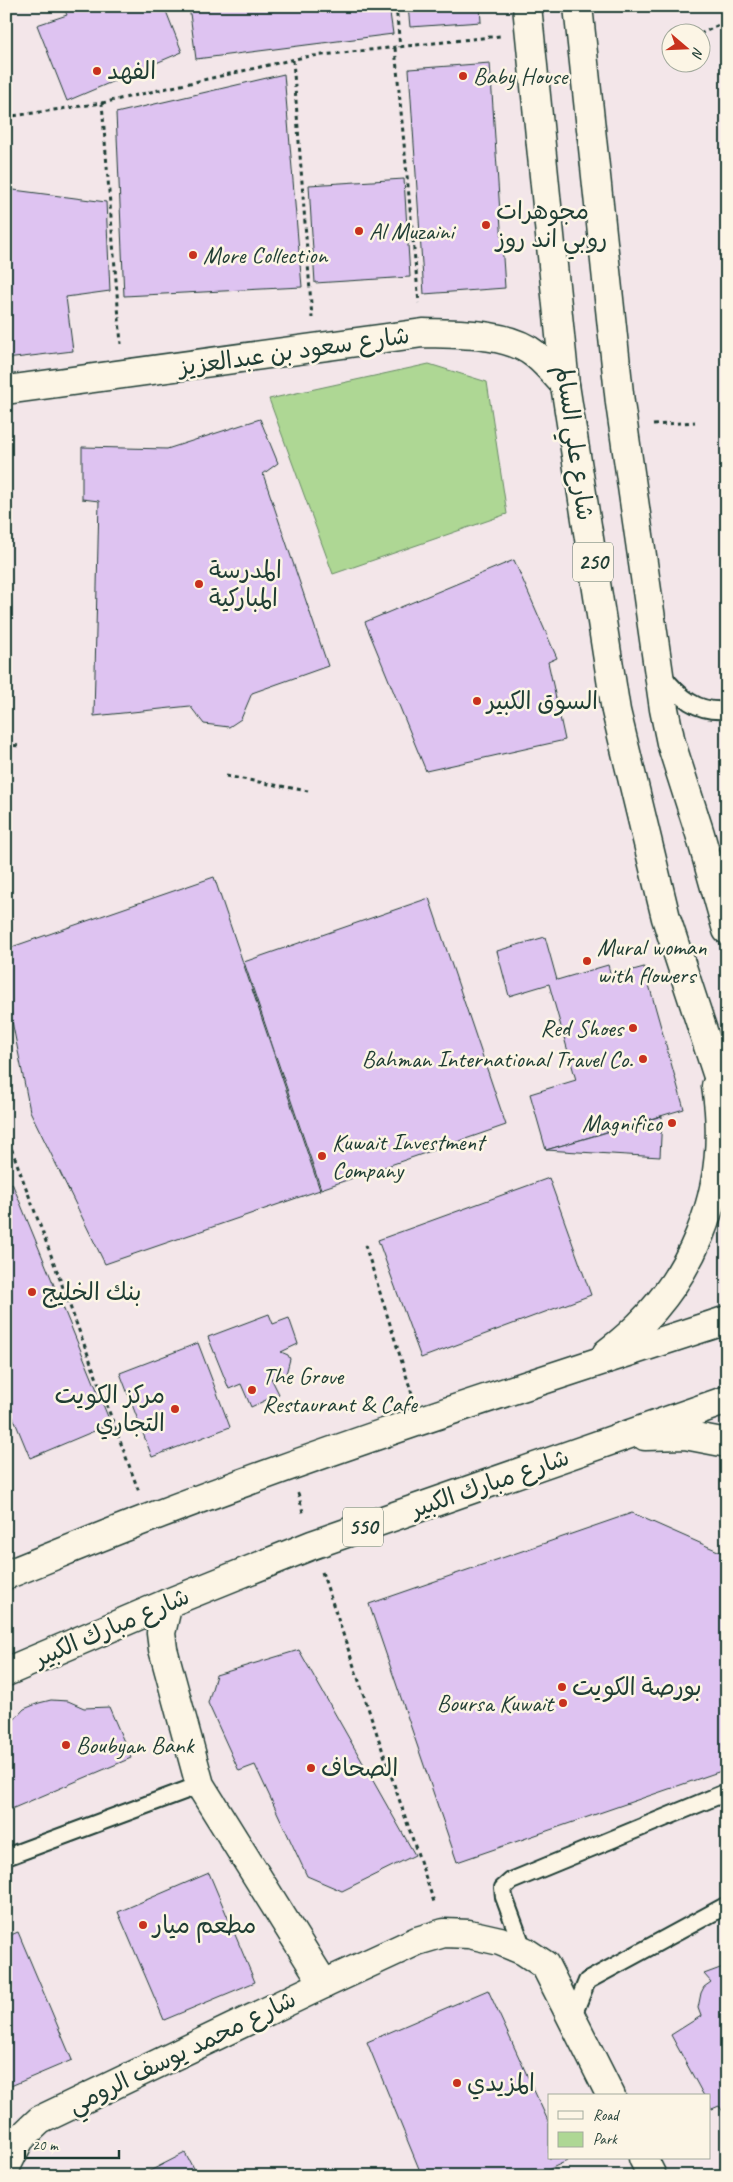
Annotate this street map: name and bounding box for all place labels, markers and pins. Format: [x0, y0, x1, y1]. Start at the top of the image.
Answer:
place label: الفهد [107, 56, 156, 86]
place label: Baby House [473, 61, 569, 91]
marker: الفهد [91, 65, 103, 77]
marker: Baby House [457, 70, 469, 82]
place label: مجوهرات روبي اند روز [494, 196, 607, 260]
place label: Al Muzaini [369, 216, 456, 246]
marker: مجوهرات روبي اند روز [480, 219, 492, 231]
marker: Al Muzaini [353, 225, 365, 237]
place label: More Collection [203, 240, 328, 270]
marker: More Collection [187, 249, 199, 261]
place label: المدرسة المباركية [209, 555, 282, 613]
marker: المدرسة المباركية [193, 578, 205, 590]
place label: السوق الكبير [485, 686, 598, 716]
marker: السوق الكبير [471, 695, 483, 707]
place label: Mural woman with flowers [597, 932, 707, 990]
marker: Mural woman with flowers [581, 955, 593, 967]
place label: Red Shoes [540, 1013, 625, 1043]
marker: Red Shoes [627, 1022, 639, 1034]
place label: Bahman International Travel Co. [362, 1044, 633, 1074]
marker: Bahman International Travel Co. [637, 1053, 649, 1065]
place label: Magnifico [582, 1108, 664, 1138]
marker: Magnifico [666, 1117, 678, 1129]
place label: Kuwait Investment Company [332, 1127, 487, 1185]
marker: Kuwait Investment Company [316, 1150, 328, 1162]
place label: بنك الخليج [42, 1277, 141, 1308]
marker: بنك الخليج [26, 1286, 38, 1298]
place label: The Grove Restaurant & Cafe [262, 1361, 419, 1419]
place label: مركز الكويت التجاري [54, 1380, 165, 1440]
marker: The Grove Restaurant & Cafe [246, 1384, 258, 1396]
marker: مركز الكويت التجاري [169, 1403, 181, 1415]
place label: بورصة الكويت [572, 1672, 702, 1702]
marker: بورصة الكويت [556, 1681, 568, 1693]
place label: Boursa Kuwait [437, 1688, 555, 1718]
marker: Boursa Kuwait [557, 1697, 569, 1709]
place label: Boubyan Bank [76, 1730, 196, 1760]
marker: Boubyan Bank [60, 1739, 72, 1751]
place label: الصحاف [321, 1753, 398, 1783]
marker: الصحاف [305, 1762, 317, 1774]
place label: مطعم ميار [151, 1910, 256, 1943]
marker: مطعم ميار [137, 1919, 149, 1931]
place label: المزيدي [467, 2068, 535, 2100]
marker: المزيدي [451, 2077, 463, 2089]

